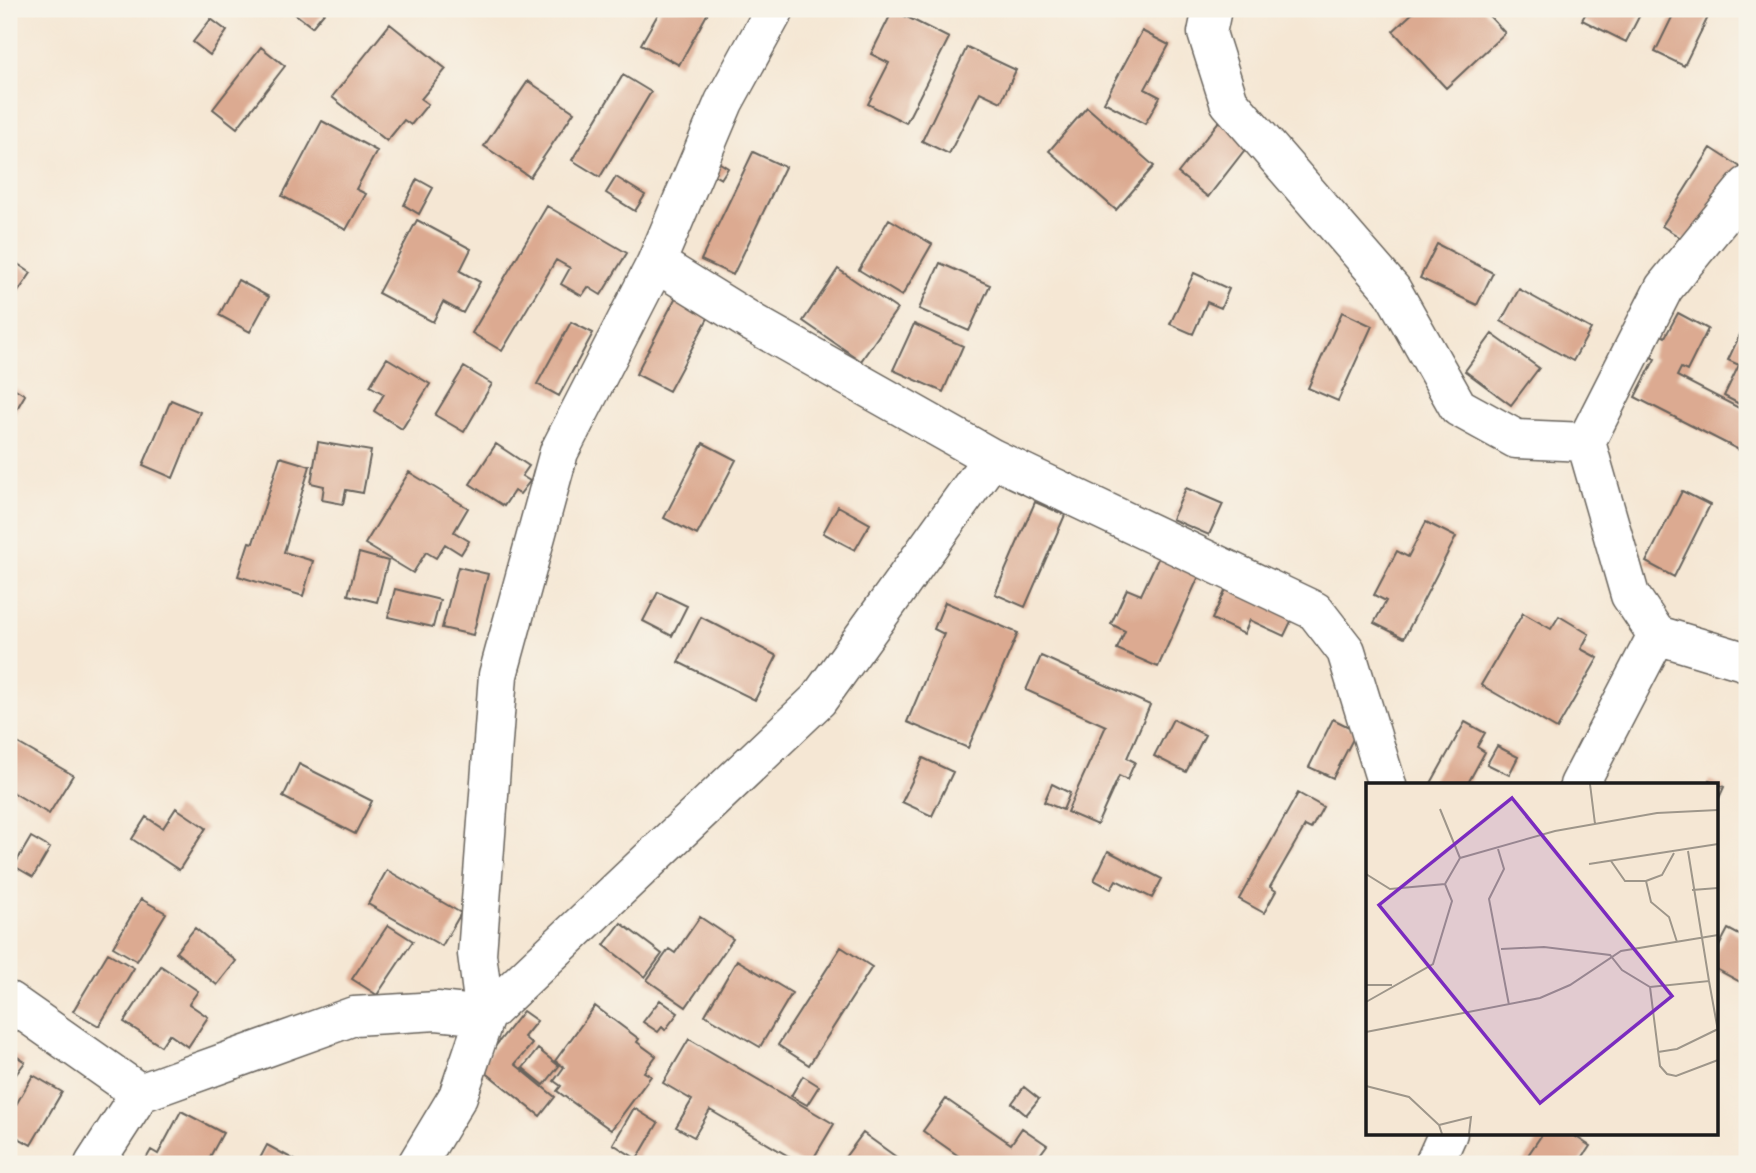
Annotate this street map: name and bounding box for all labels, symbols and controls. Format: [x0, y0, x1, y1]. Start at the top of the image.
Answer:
inset map [1366, 783, 1718, 1134]

